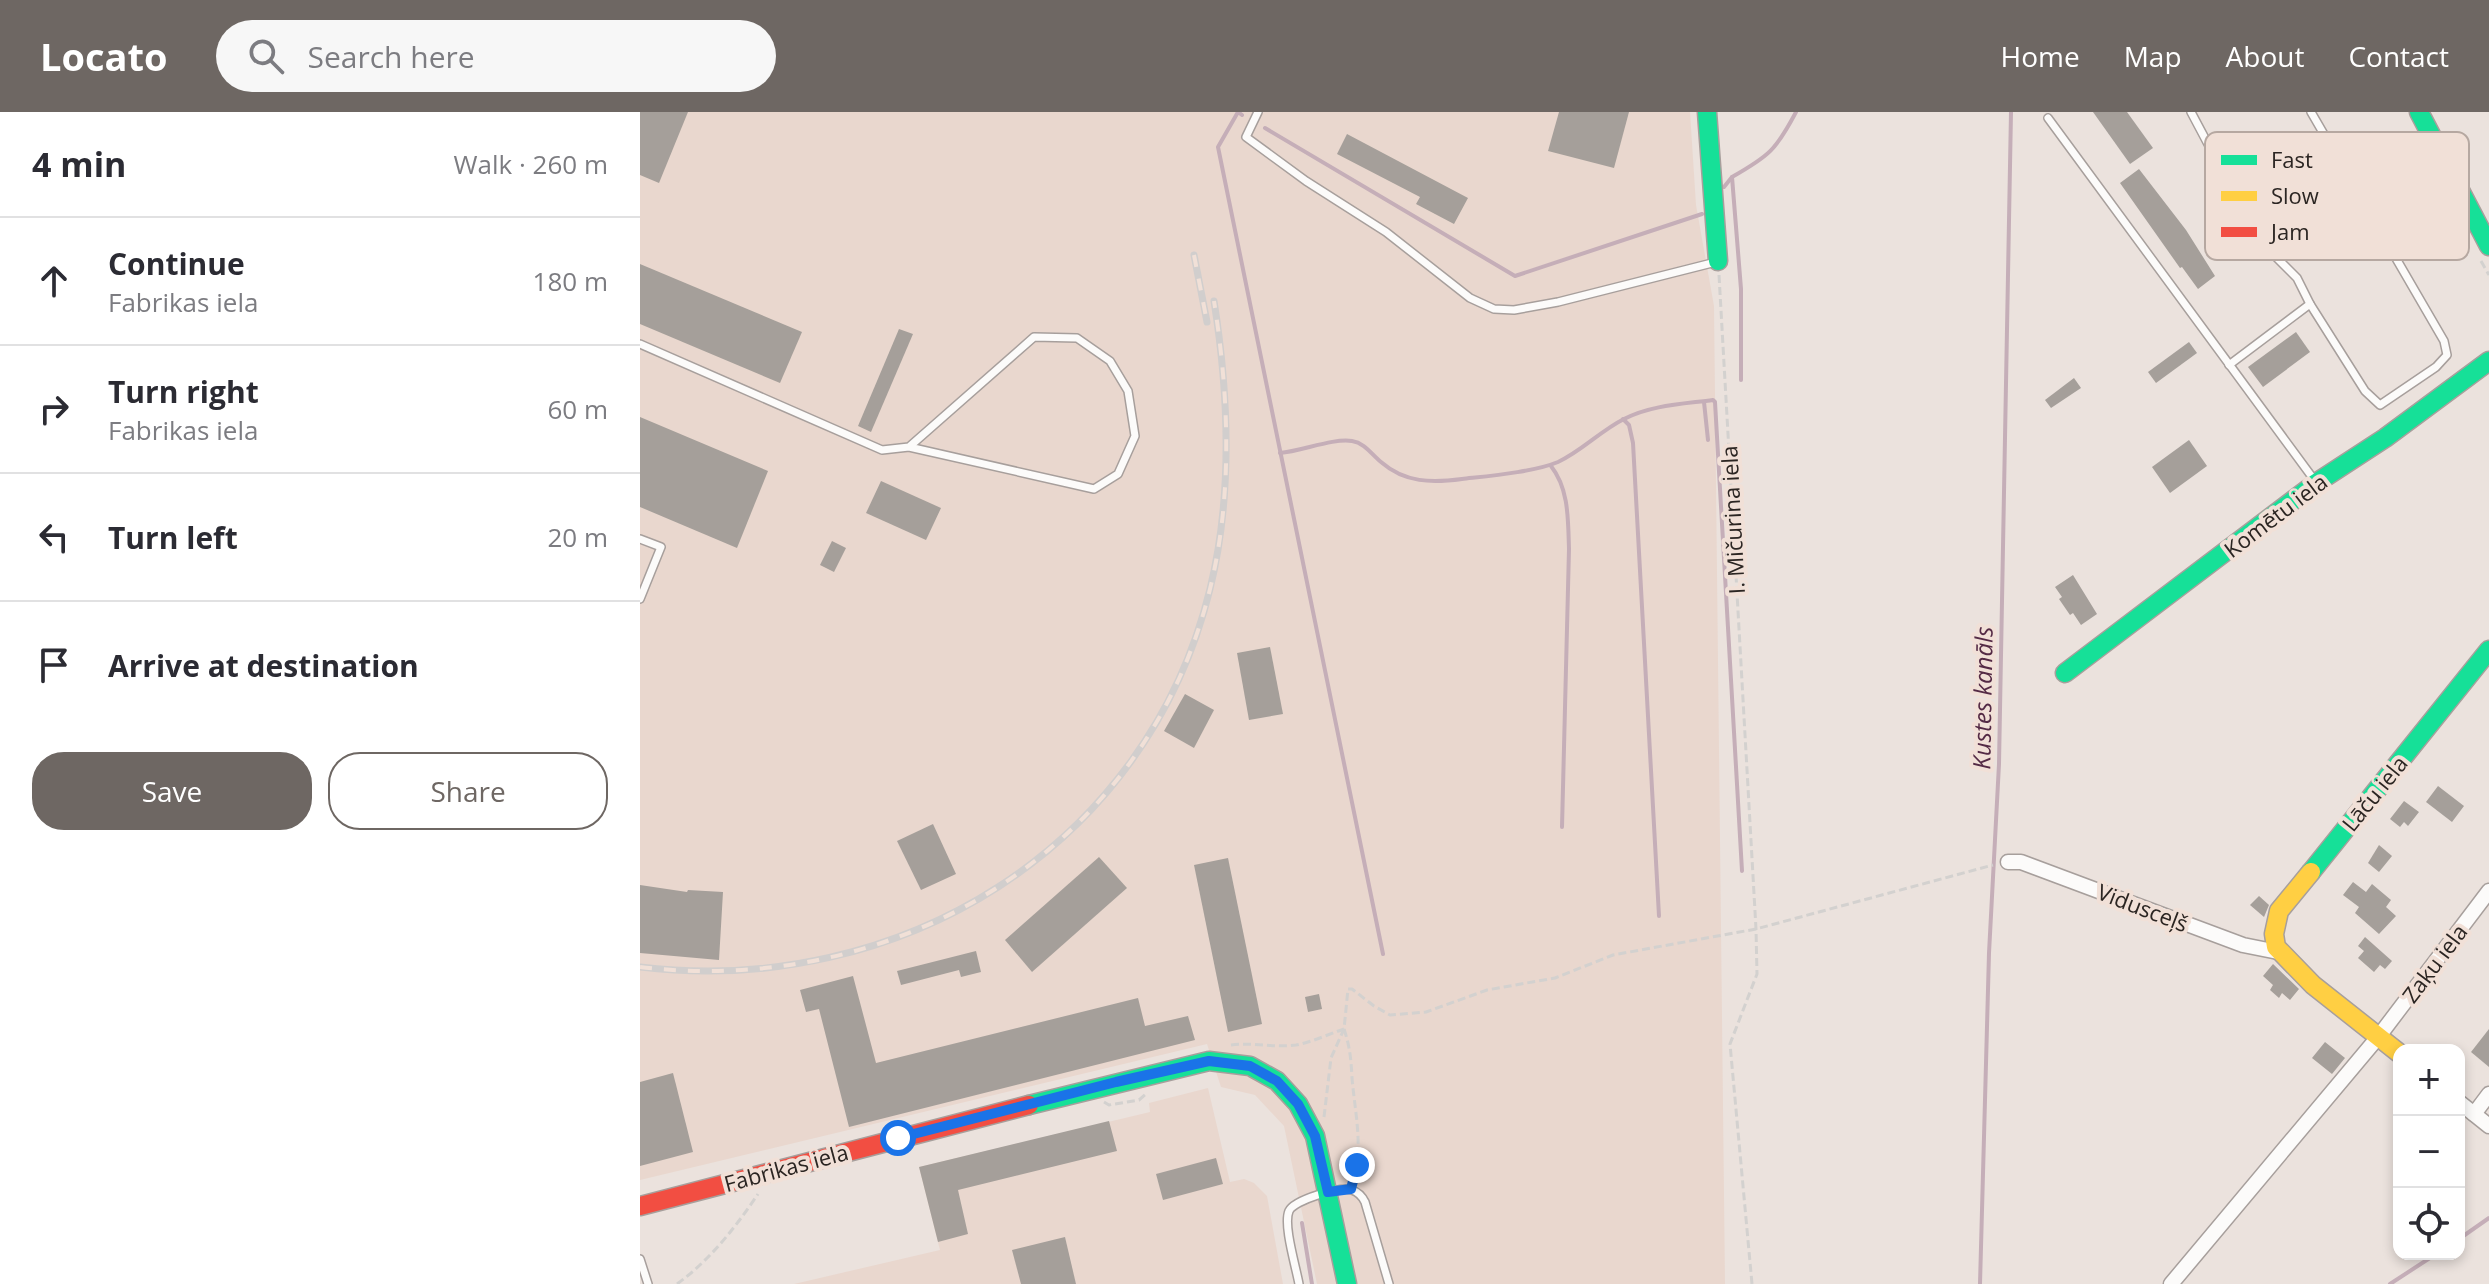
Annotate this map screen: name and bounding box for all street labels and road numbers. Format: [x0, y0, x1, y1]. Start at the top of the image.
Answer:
street label: I. Mičurina iela [1713, 445, 1751, 595]
street label: Komētu iela [2217, 466, 2333, 564]
street label: Lāču iela [2334, 749, 2414, 837]
street label: Vidusceļš [2093, 876, 2193, 938]
street label: Zaķu iela [2395, 918, 2473, 1008]
street label: Fabrikas iela [721, 1136, 851, 1198]

